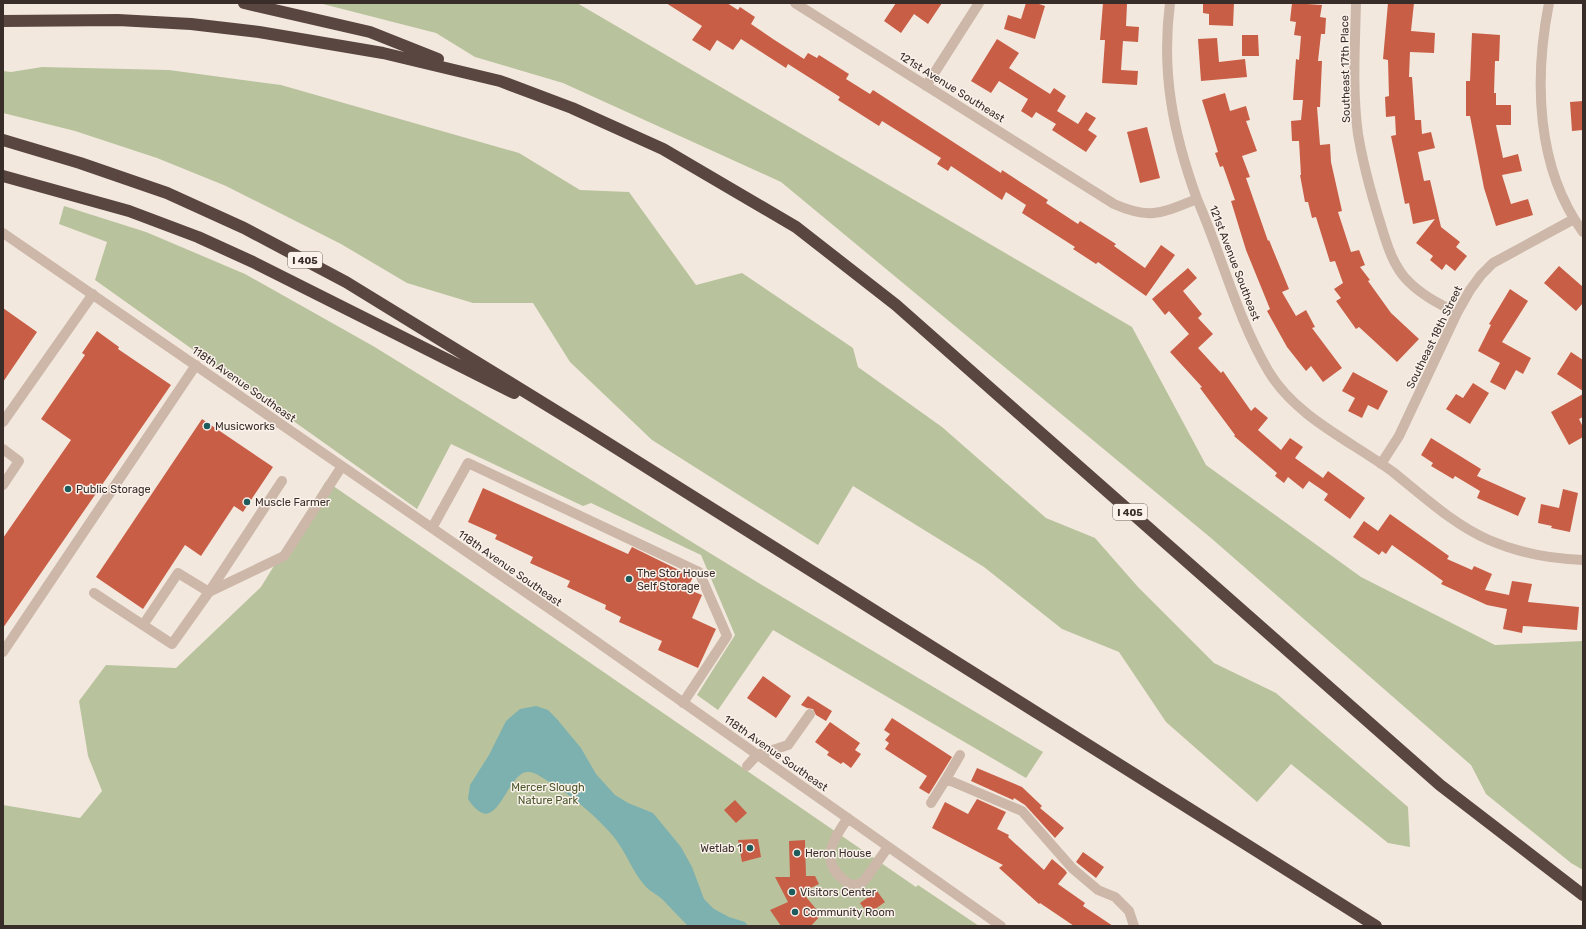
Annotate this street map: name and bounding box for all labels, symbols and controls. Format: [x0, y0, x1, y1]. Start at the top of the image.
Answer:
street label: Southeast 17th Place [1338, 15, 1353, 123]
street label: 121st Avenue Southeast [896, 49, 1008, 126]
street label: 121st Avenue Southeast [1207, 204, 1263, 323]
road number: I 405 [288, 252, 322, 268]
street label: Southeast 18th Street [1404, 283, 1465, 391]
street label: 118th Avenue Southeast [189, 344, 299, 426]
place label: Musicworks [215, 420, 275, 433]
marker: Musicworks [202, 421, 212, 431]
place label: Public Storage [76, 483, 151, 496]
marker: Public Storage [63, 484, 73, 494]
place label: Muscle Farmer [255, 496, 331, 509]
marker: Muscle Farmer [242, 497, 252, 507]
road number: I 405 [1113, 504, 1147, 520]
street label: 118th Avenue Southeast [455, 528, 565, 610]
place label: The Stor House Self Storage [637, 567, 715, 593]
marker: The Stor House Self Storage [624, 574, 634, 584]
street label: 118th Avenue Southeast [721, 713, 831, 795]
park label: Mercer Slough Nature Park [511, 781, 585, 807]
place label: Wetlab 1 [700, 842, 742, 855]
marker: Wetlab 1 [745, 843, 755, 853]
place label: Heron House [805, 847, 871, 860]
marker: Heron House [792, 848, 802, 858]
place label: Visitors Center [800, 886, 877, 899]
marker: Visitors Center [787, 887, 797, 897]
place label: Community Room [803, 906, 895, 919]
marker: Community Room [790, 907, 800, 917]

